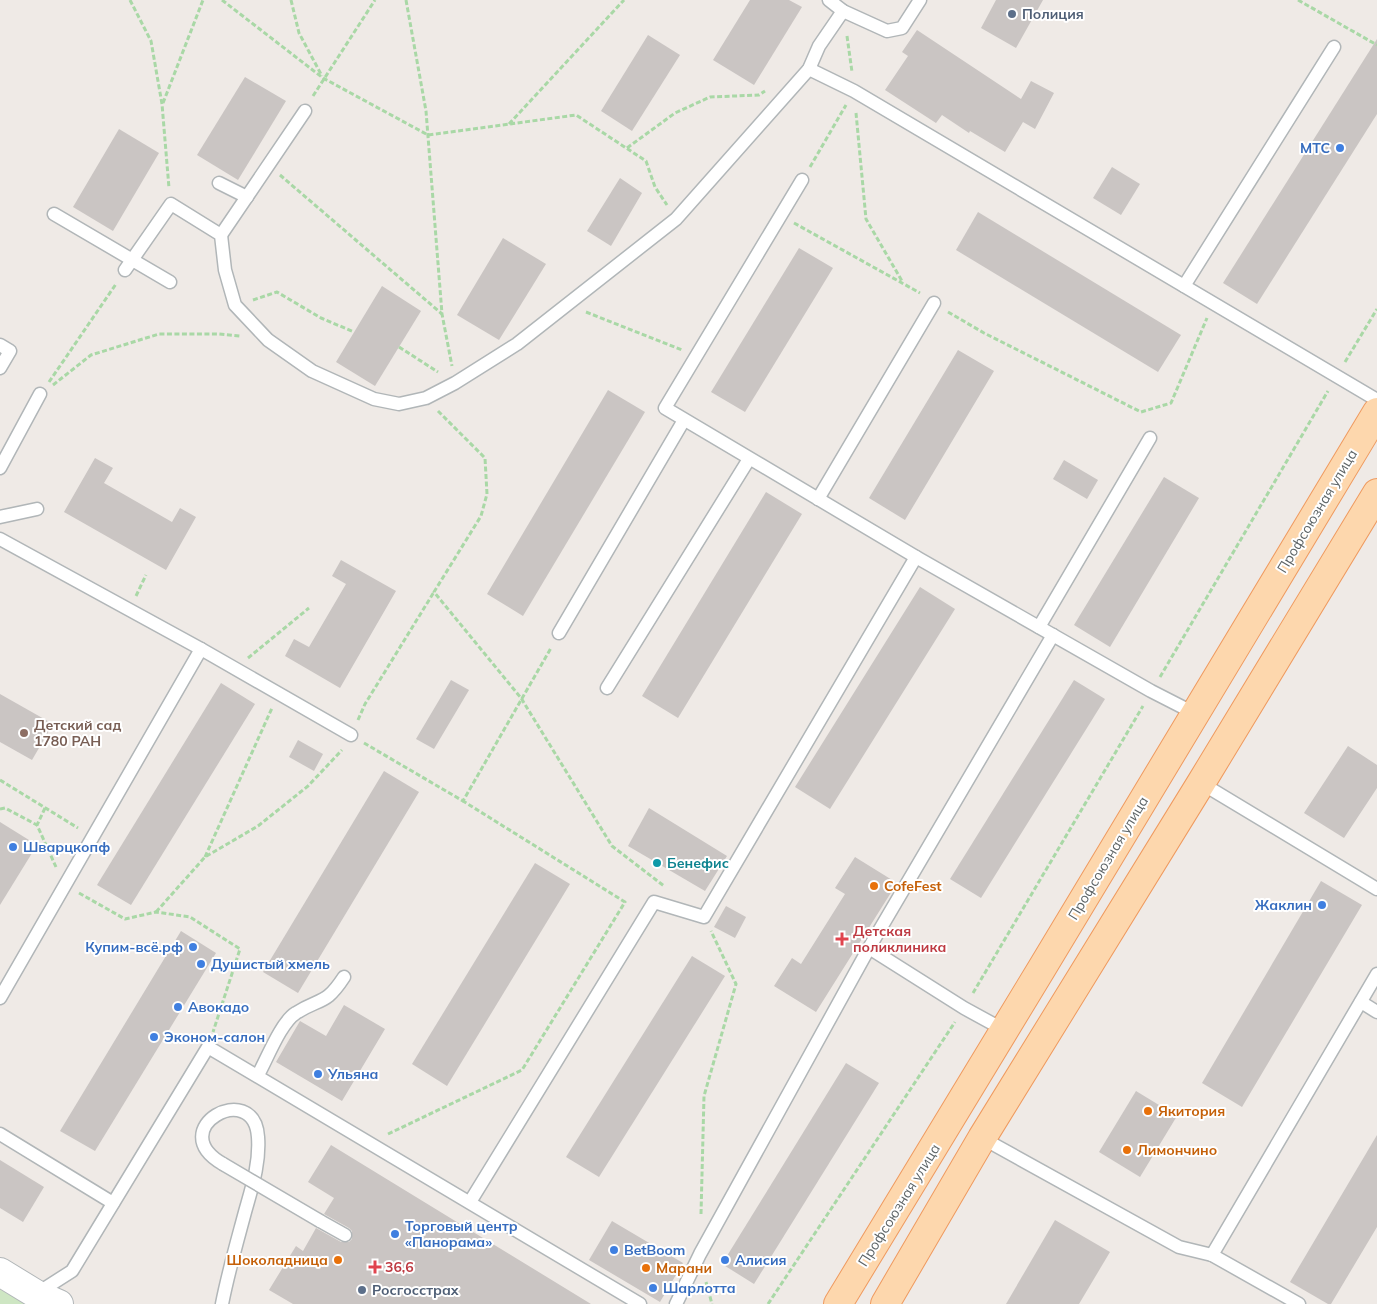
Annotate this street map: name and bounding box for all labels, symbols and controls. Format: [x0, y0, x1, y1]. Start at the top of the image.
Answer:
place label: Полиция [1022, 5, 1084, 23]
marker: Полиция [1006, 8, 1018, 20]
place label: МТС [1300, 139, 1330, 157]
marker: МТС [1334, 142, 1346, 154]
street label: Профсоюзная улица [1273, 446, 1361, 576]
place label: Детский сад 1780 РАН [34, 716, 121, 750]
marker: Детский сад 1780 РАН [18, 727, 30, 739]
street label: Профсоюзная улица [1064, 793, 1152, 923]
place label: Шварцкопф [23, 838, 110, 856]
marker: Шварцкопф [7, 841, 19, 853]
place label: Бенефис [667, 854, 729, 872]
marker: Бенефис [651, 857, 663, 869]
place label: CofeFest [884, 877, 942, 895]
marker: CofeFest [868, 880, 880, 892]
place label: Жаклин [1255, 896, 1312, 914]
marker: Жаклин [1316, 899, 1328, 911]
place label: Детская поликлиника [853, 922, 946, 956]
marker: Детская поликлиника [835, 932, 849, 946]
place label: Купим-всё.рф [85, 938, 183, 956]
marker: Купим-всё.рф [187, 941, 199, 953]
place label: Душистый хмель [211, 955, 330, 973]
marker: Душистый хмель [195, 958, 207, 970]
place label: Авокадо [188, 998, 249, 1016]
marker: Авокадо [172, 1001, 184, 1013]
place label: Эконом-салон [164, 1028, 265, 1046]
marker: Эконом-салон [148, 1031, 160, 1043]
place label: Ульяна [327, 1065, 378, 1083]
marker: Ульяна [312, 1068, 324, 1080]
place label: Якитория [1158, 1102, 1225, 1120]
marker: Якитория [1142, 1105, 1154, 1117]
street label: Профсоюзная улица [854, 1140, 944, 1270]
place label: Лимончино [1137, 1141, 1217, 1159]
marker: Лимончино [1121, 1144, 1133, 1156]
place label: Торговый центр «Панорама» [405, 1217, 518, 1251]
marker: Торговый центр «Панорама» [389, 1228, 401, 1240]
place label: BetBoom [624, 1241, 685, 1259]
marker: BetBoom [608, 1244, 620, 1256]
place label: Шоколадница [227, 1251, 328, 1269]
place label: Алисия [735, 1251, 786, 1269]
marker: Шоколадница [332, 1254, 344, 1266]
marker: Алисия [719, 1254, 731, 1266]
place label: 36,6 [385, 1258, 414, 1276]
place label: Марани [656, 1259, 712, 1277]
marker: 36,6 [369, 1261, 381, 1273]
marker: Марани [640, 1262, 652, 1274]
place label: Шарлотта [663, 1279, 736, 1297]
place label: Росгосстрах [372, 1281, 459, 1299]
marker: Шарлотта [647, 1282, 659, 1294]
marker: Росгосстрах [356, 1284, 368, 1296]

